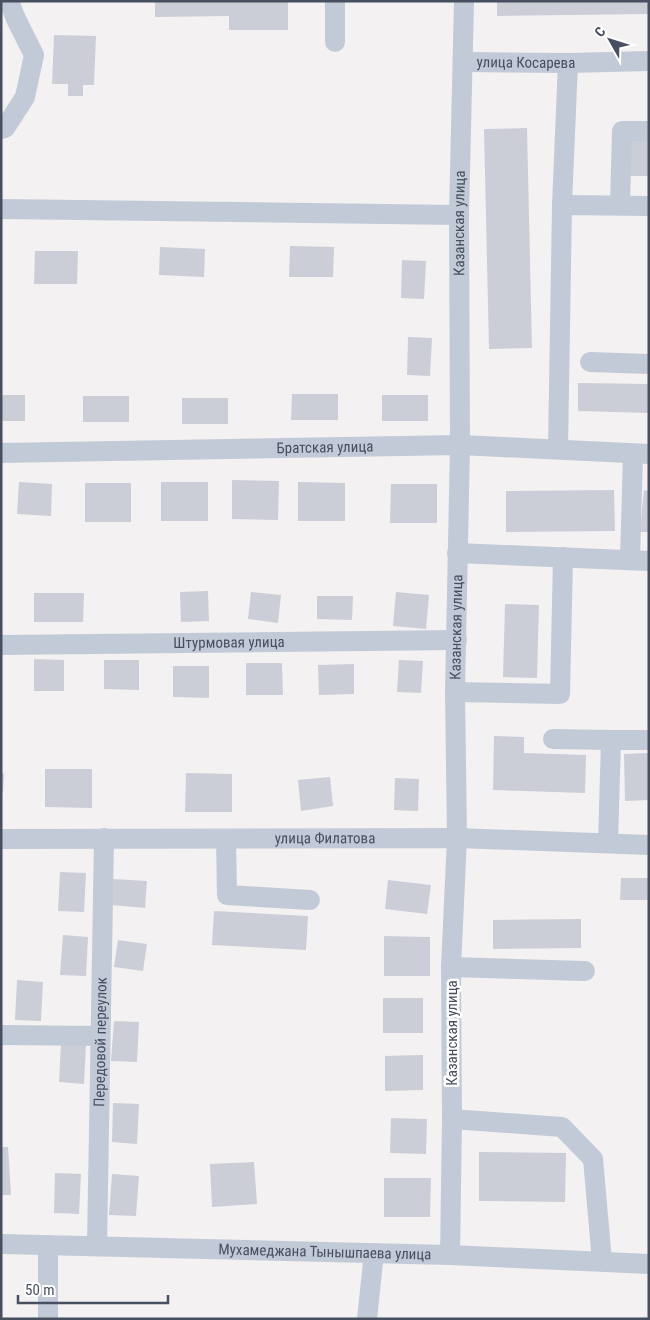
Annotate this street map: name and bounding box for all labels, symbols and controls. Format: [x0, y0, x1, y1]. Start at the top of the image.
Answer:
north arrow [585, 15, 635, 65]
text: С [591, 24, 609, 40]
street label: улица Косарева [476, 53, 576, 72]
street label: Казанская улица [450, 170, 469, 276]
street label: Братская улица [276, 438, 374, 457]
street label: Казанская улица [446, 574, 466, 680]
street label: Штурмовая улица [173, 633, 285, 652]
street label: улица Филатова [275, 829, 375, 847]
street label: Передовой переулок [90, 977, 111, 1107]
street label: Казанская улица [443, 980, 461, 1086]
street label: Мухамеджана Тынышпаева улица [218, 1240, 432, 1264]
scale bar [18, 1272, 168, 1304]
text: 50 m [25, 1281, 55, 1299]

